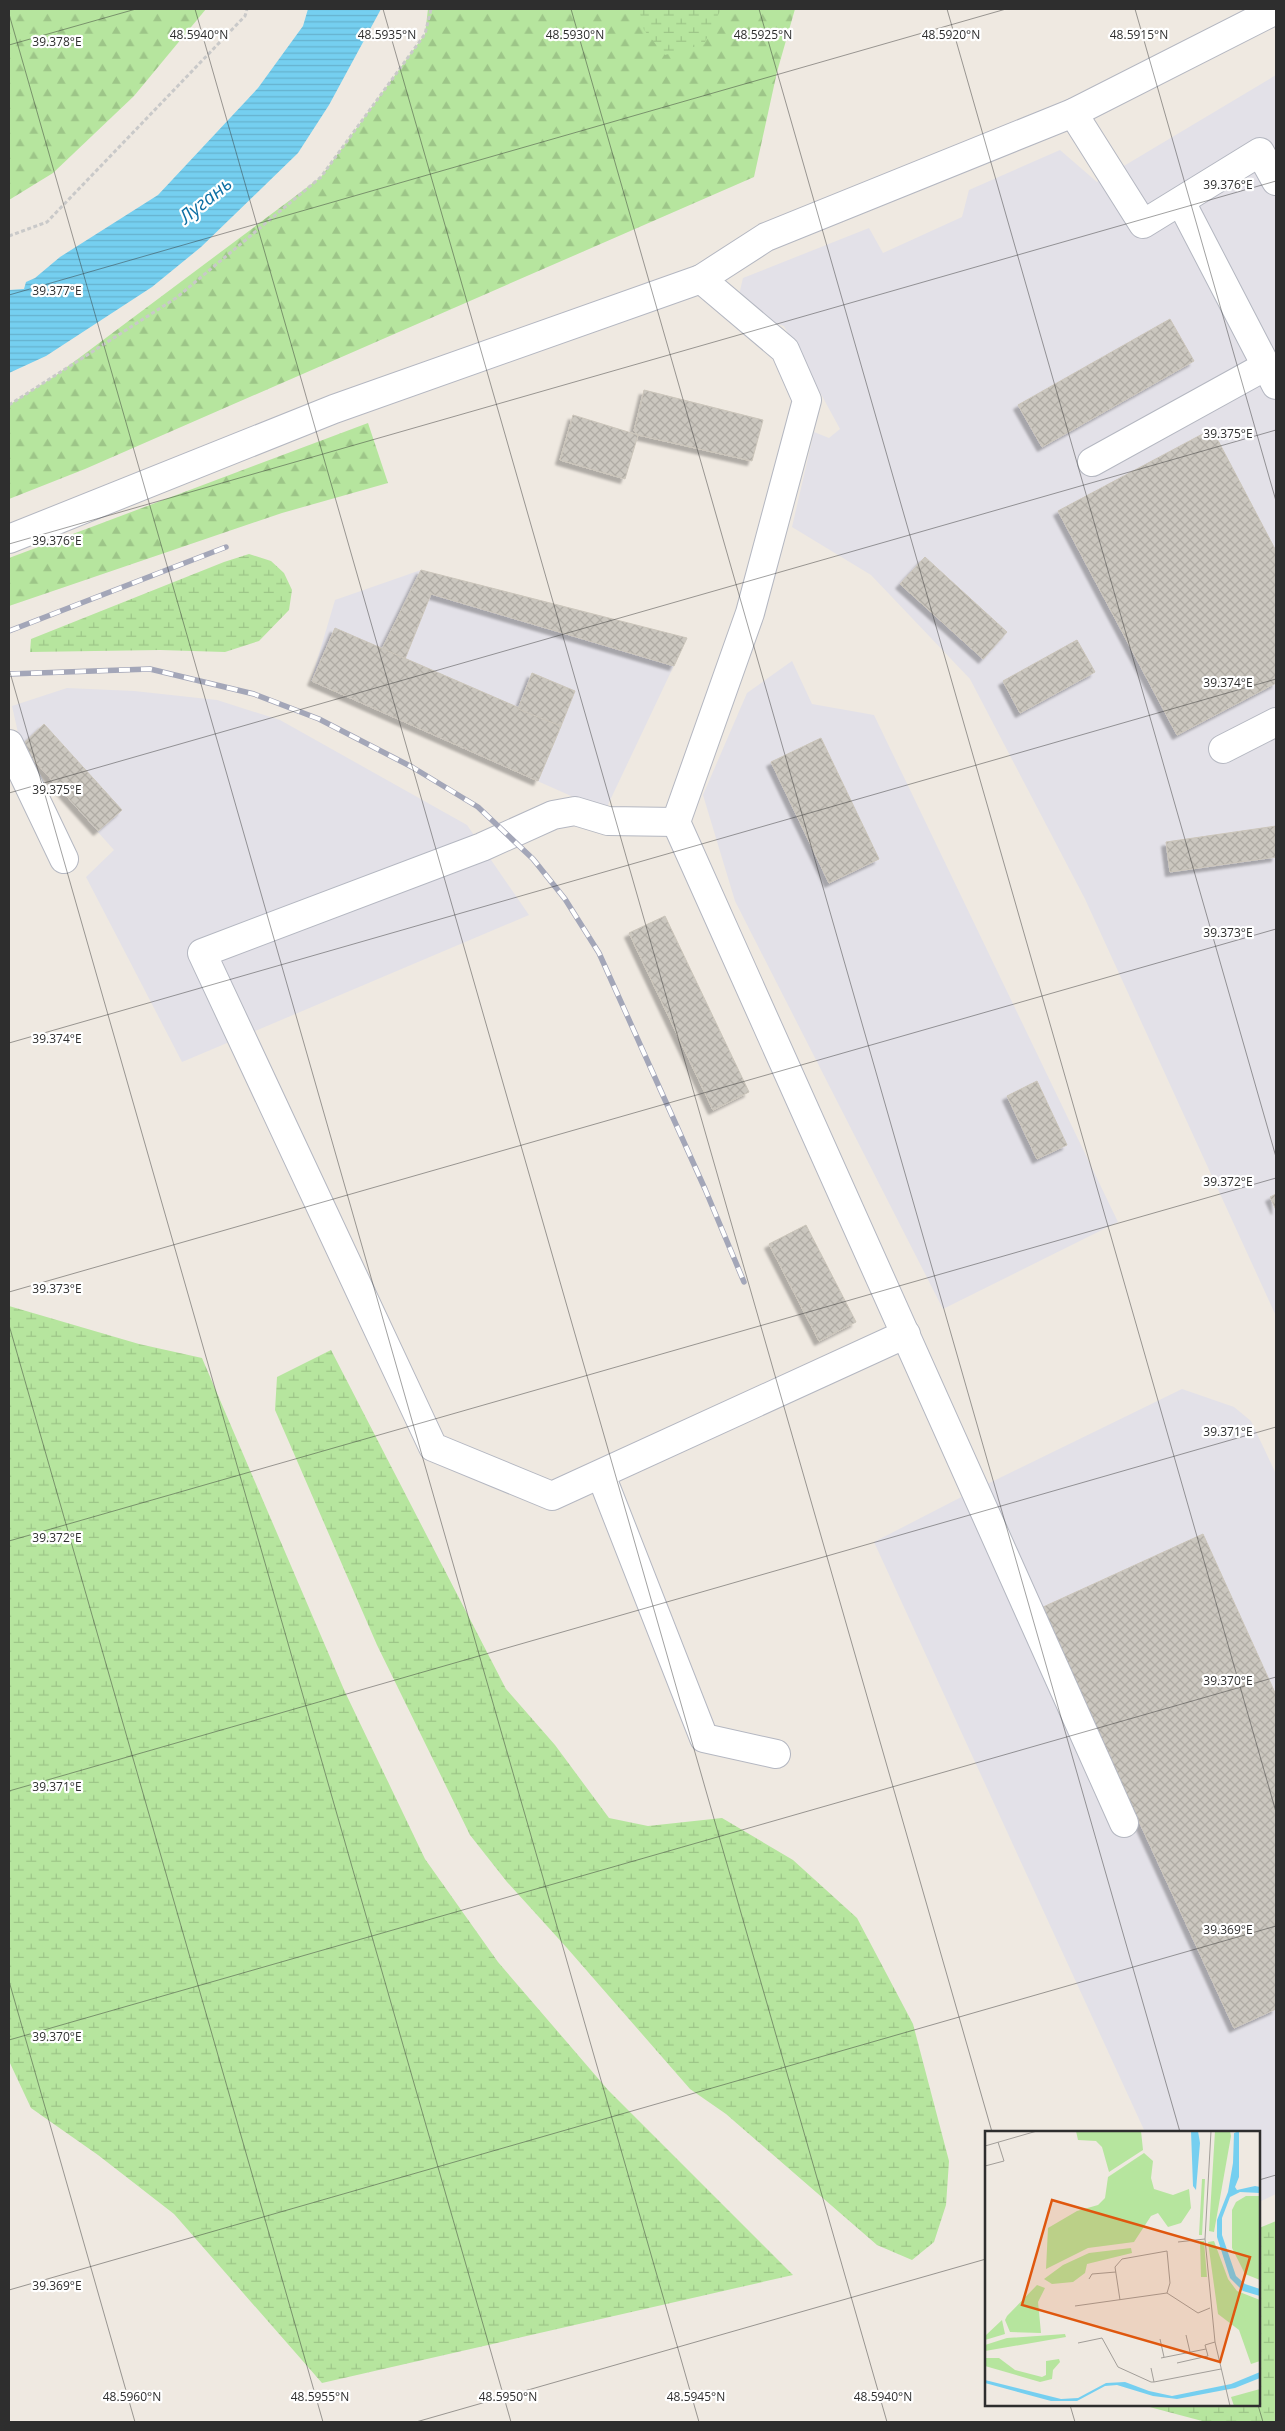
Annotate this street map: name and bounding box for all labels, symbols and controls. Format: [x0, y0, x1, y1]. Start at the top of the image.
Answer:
text: 48.5940°N [170, 26, 228, 43]
text: 48.5935°N [358, 26, 416, 43]
text: 48.5930°N [546, 26, 604, 43]
text: 48.5925°N [734, 26, 792, 43]
text: 48.5920°N [922, 26, 980, 43]
text: 48.5915°N [1110, 26, 1168, 43]
text: 39.378°E [32, 33, 82, 50]
water label: Лугань [172, 170, 237, 230]
text: 39.376°E [1203, 176, 1253, 193]
text: 39.377°E [32, 282, 82, 299]
text: 39.375°E [1203, 425, 1253, 442]
text: 39.376°E [32, 532, 82, 549]
text: 39.374°E [1203, 674, 1253, 691]
text: 39.375°E [32, 781, 82, 798]
text: 39.373°E [1203, 924, 1253, 941]
text: 39.374°E [32, 1030, 82, 1047]
text: 39.372°E [1203, 1173, 1253, 1190]
text: 39.373°E [32, 1280, 82, 1297]
text: 39.371°E [1203, 1423, 1253, 1440]
text: 39.372°E [32, 1529, 82, 1546]
text: 39.370°E [1203, 1672, 1253, 1689]
text: 39.371°E [32, 1778, 82, 1795]
text: 39.369°E [1203, 1921, 1253, 1938]
text: 39.370°E [32, 2028, 82, 2045]
inset map [985, 2131, 1260, 2406]
text: 39.369°E [32, 2277, 82, 2294]
text: 48.5960°N [103, 2388, 161, 2405]
text: 48.5955°N [291, 2388, 349, 2405]
text: 48.5950°N [479, 2388, 537, 2405]
text: 48.5945°N [667, 2388, 725, 2405]
text: 48.5940°N [854, 2388, 912, 2405]

